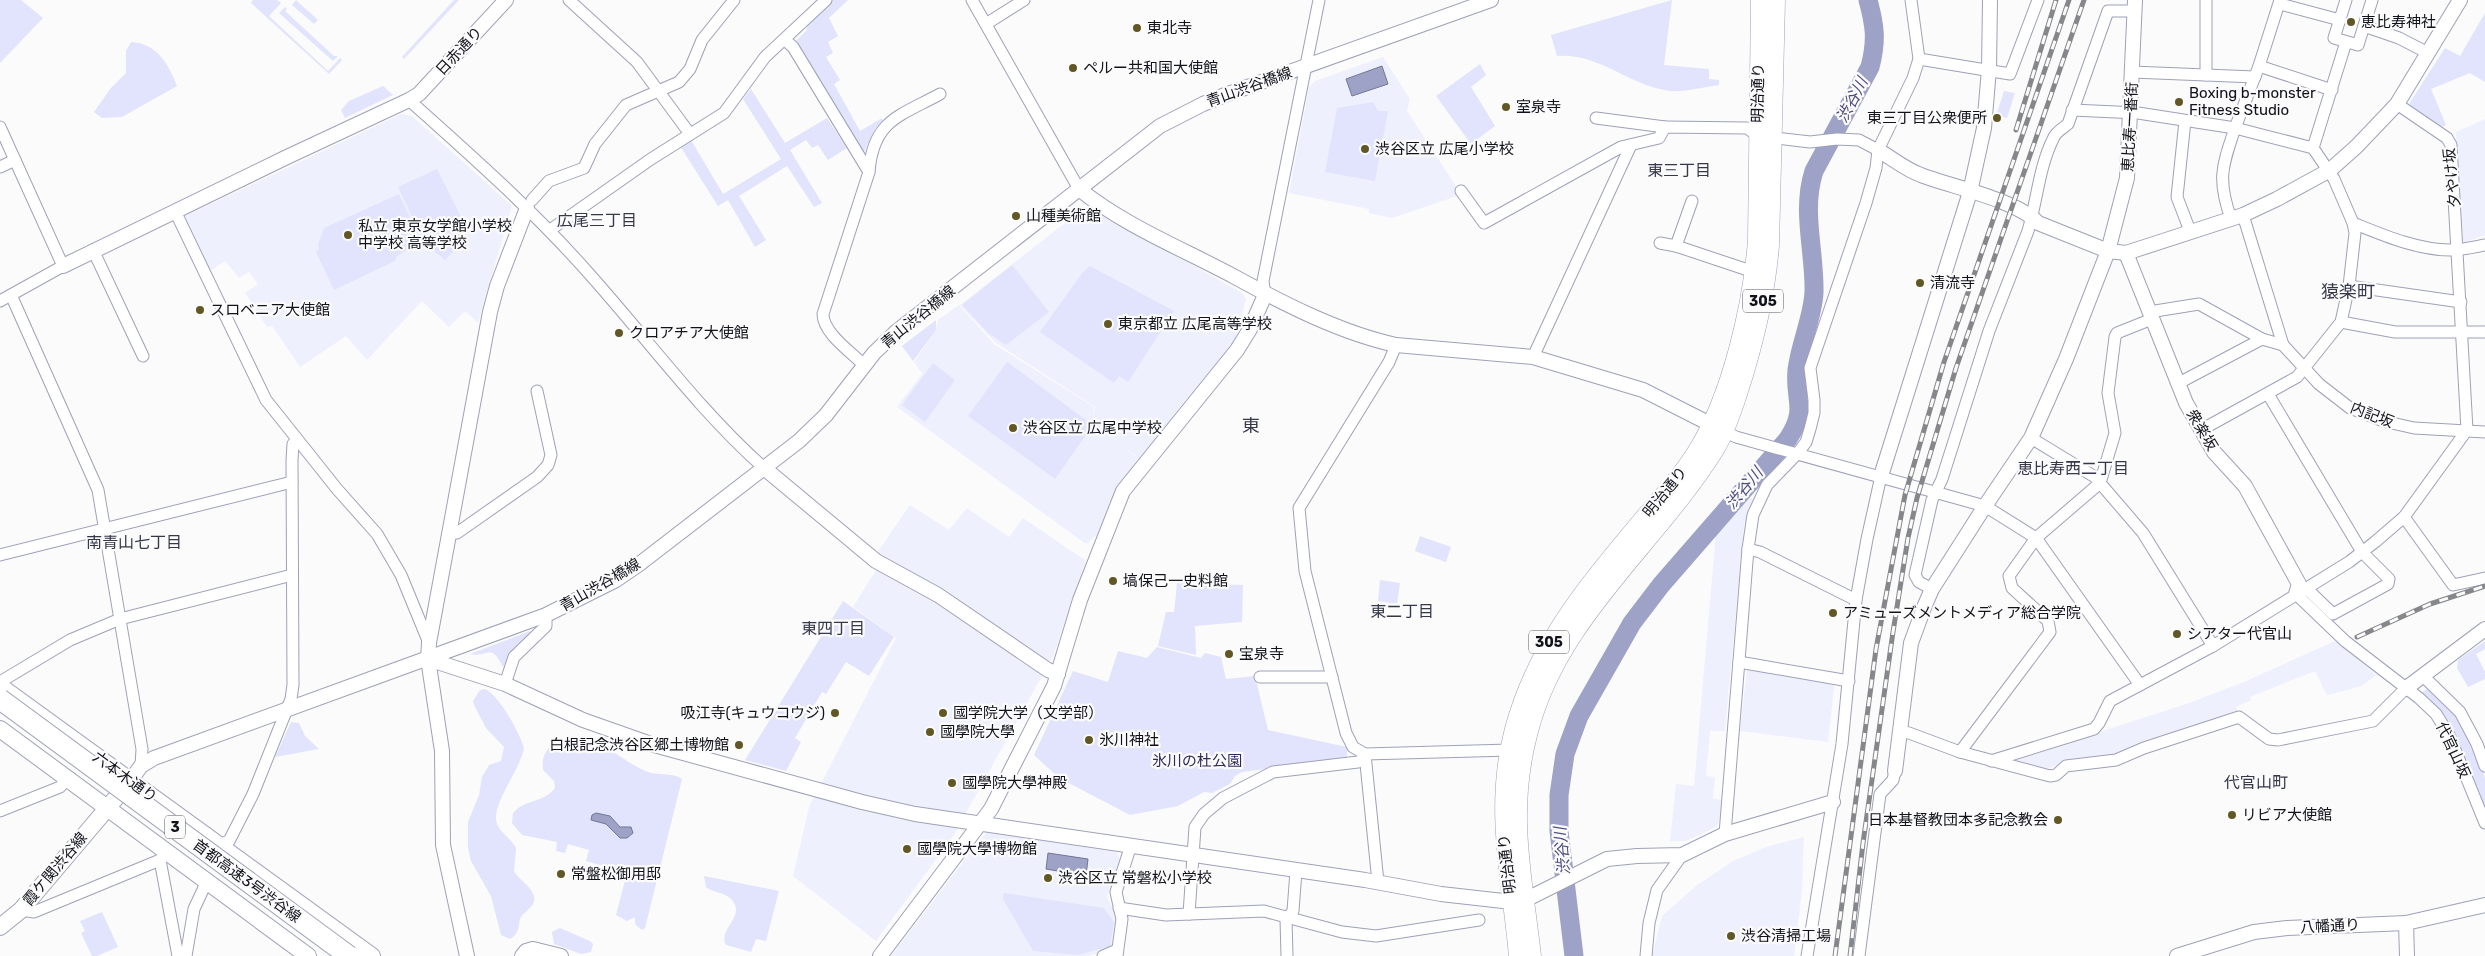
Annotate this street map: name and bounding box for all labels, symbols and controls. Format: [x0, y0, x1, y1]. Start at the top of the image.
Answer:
place label: 恵比寿神社 [2361, 13, 2436, 31]
marker: 恵比寿神社 [2345, 16, 2357, 28]
place label: 東北寺 [1147, 19, 1192, 37]
marker: 東北寺 [1131, 22, 1143, 34]
street label: 日赤通り [432, 23, 486, 79]
place label: ペルー共和国大使館 [1083, 59, 1218, 77]
marker: ペルー共和国大使館 [1067, 62, 1079, 74]
street label: 青山渋谷橋線 [1204, 63, 1294, 111]
street label: 明治通り [1748, 63, 1768, 123]
water label: 渋谷川 [1832, 73, 1873, 126]
street label: 恵比寿一番街 [2119, 82, 2141, 172]
place label: Boxing b-monster Fitness Studio [2189, 84, 2316, 119]
marker: Boxing b-monster Fitness Studio [2173, 96, 2185, 108]
place label: 室泉寺 [1516, 98, 1561, 116]
marker: 室泉寺 [1500, 101, 1512, 113]
place label: 東三丁目公衆便所 [1867, 109, 1987, 127]
marker: 東三丁目公衆便所 [1991, 112, 2003, 124]
place label: 渋谷区立 広尾小学校 [1375, 140, 1514, 158]
marker: 渋谷区立 広尾小学校 [1359, 143, 1371, 155]
street label: 夕やけ坂 [2440, 147, 2464, 209]
district label: 東三丁目 [1647, 161, 1711, 180]
place label: 山種美術館 [1026, 207, 1101, 225]
marker: 山種美術館 [1010, 210, 1022, 222]
district label: 広尾三丁目 [557, 211, 637, 230]
place label: 私立 東京女学館小学校 中学校 高等学校 [358, 217, 512, 252]
marker: 私立 東京女学館小学校 中学校 高等学校 [342, 229, 354, 241]
place label: 清流寺 [1930, 274, 1975, 292]
marker: 清流寺 [1914, 277, 1926, 289]
district label: 猿楽町 [2321, 281, 2375, 303]
street label: 青山渋谷橋線 [877, 282, 959, 352]
road number: 305 [1743, 290, 1783, 312]
place label: スロベニア大使館 [210, 301, 330, 319]
marker: スロベニア大使館 [194, 304, 206, 316]
place label: 東京都立 広尾高等学校 [1118, 315, 1272, 333]
marker: 東京都立 広尾高等学校 [1102, 318, 1114, 330]
place label: クロアチア大使館 [629, 324, 749, 342]
marker: クロアチア大使館 [613, 327, 625, 339]
street label: 内記坂 [2348, 399, 2396, 431]
street label: 衆楽坂 [2183, 406, 2221, 454]
district label: 東 [1242, 415, 1260, 437]
place label: 渋谷区立 広尾中学校 [1023, 419, 1162, 437]
marker: 渋谷区立 広尾中学校 [1007, 422, 1019, 434]
district label: 恵比寿西二丁目 [2017, 459, 2129, 478]
water label: 渋谷川 [1721, 462, 1768, 512]
street label: 明治通り [1639, 463, 1691, 521]
district label: 南青山七丁目 [86, 533, 182, 552]
street label: 青山渋谷橋線 [557, 555, 643, 615]
place label: 塙保己一史料館 [1123, 572, 1228, 590]
marker: 塙保己一史料館 [1107, 575, 1119, 587]
district label: 東二丁目 [1370, 602, 1434, 621]
place label: アミューズメントメディア総合学院 [1843, 604, 2081, 622]
marker: アミューズメントメディア総合学院 [1827, 607, 1839, 619]
district label: 東四丁目 [801, 619, 865, 638]
place label: シアター代官山 [2187, 625, 2292, 643]
marker: シアター代官山 [2171, 628, 2183, 640]
road number: 305 [1529, 630, 1569, 654]
place label: 宝泉寺 [1239, 645, 1284, 663]
marker: 宝泉寺 [1223, 648, 1235, 660]
place label: 吸江寺(キュウコウジ) [680, 704, 825, 722]
place label: 國学院大学（文学部） [953, 704, 1103, 722]
marker: 吸江寺(キュウコウジ) [829, 707, 841, 719]
marker: 國学院大学（文学部） [937, 707, 949, 719]
street label: 代官山坂 [2432, 719, 2474, 781]
place label: 國學院大學 [940, 723, 1015, 741]
marker: 國學院大學 [924, 726, 936, 738]
place label: 氷川神社 [1099, 731, 1159, 749]
marker: 氷川神社 [1083, 734, 1095, 746]
place label: 白根記念渋谷区郷土博物館 [549, 736, 729, 754]
marker: 白根記念渋谷区郷土博物館 [733, 739, 745, 751]
street label: 六本木通り [89, 748, 161, 806]
park label: 氷川の杜公園 [1152, 752, 1242, 770]
district label: 代官山町 [2224, 773, 2288, 792]
place label: 國學院大學神殿 [962, 774, 1067, 792]
marker: 國學院大學神殿 [946, 777, 958, 789]
place label: リビア大使館 [2242, 806, 2332, 824]
marker: リビア大使館 [2226, 809, 2238, 821]
place label: 日本基督教団本多記念教会 [1868, 811, 2048, 829]
marker: 日本基督教団本多記念教会 [2052, 814, 2064, 826]
road number: 3 [165, 816, 185, 839]
water label: 渋谷川 [1550, 824, 1574, 876]
street label: 霞ケ関渋谷線 [19, 829, 91, 909]
street label: 明治通り [1494, 833, 1520, 895]
street label: 首都高速3号渋谷線 [190, 836, 304, 926]
place label: 國學院大學博物館 [917, 840, 1037, 858]
marker: 國學院大學博物館 [901, 843, 913, 855]
place label: 常盤松御用邸 [571, 865, 661, 883]
marker: 常盤松御用邸 [555, 868, 567, 880]
place label: 渋谷区立 常磐松小学校 [1058, 869, 1212, 887]
marker: 渋谷区立 常磐松小学校 [1042, 872, 1054, 884]
street label: 八幡通り [2300, 915, 2360, 937]
place label: 渋谷清掃工場 [1741, 927, 1831, 945]
marker: 渋谷清掃工場 [1725, 930, 1737, 942]

